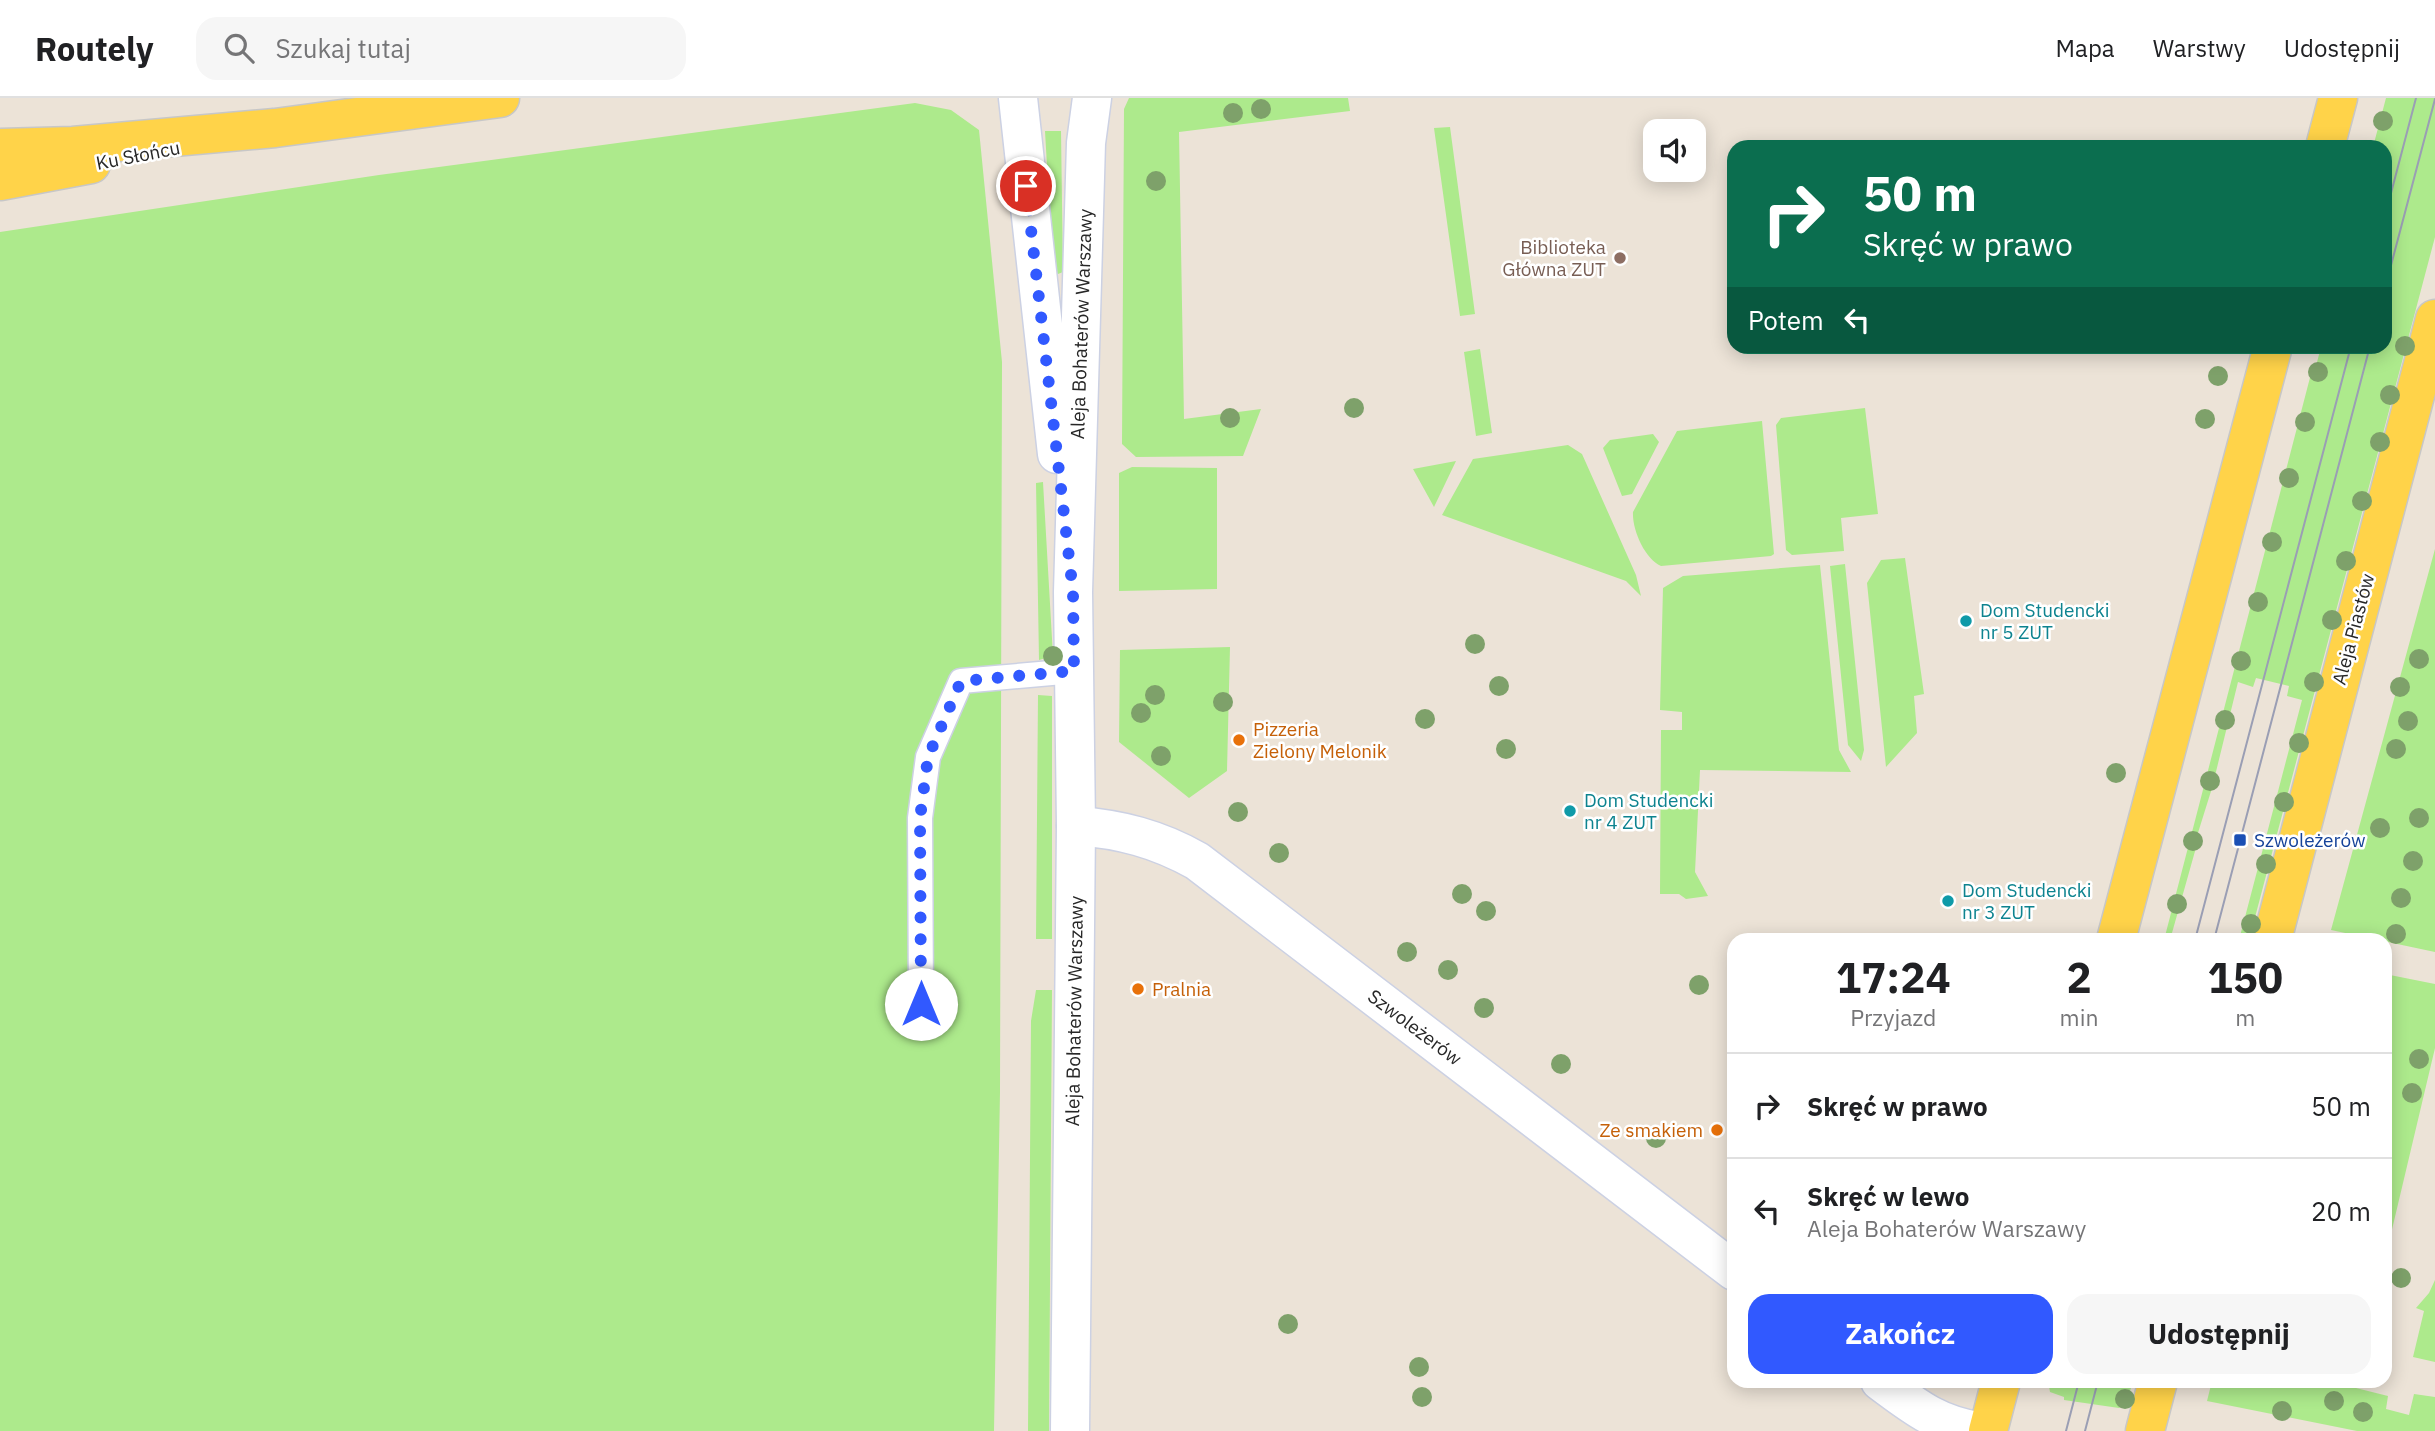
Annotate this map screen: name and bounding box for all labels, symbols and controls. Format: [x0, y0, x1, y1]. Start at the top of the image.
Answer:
search box [196, 17, 686, 80]
text: Routely [35, 27, 154, 70]
icon: search [220, 29, 258, 67]
text: Szukaj tutaj [276, 31, 411, 65]
text: Mapa [2056, 32, 2115, 64]
text: Warstwy [2153, 32, 2246, 64]
text: Udostępnij [2284, 32, 2400, 64]
map controls [1643, 119, 1706, 182]
button: sound [1643, 119, 1706, 182]
street label: Ku Słońcu [94, 135, 182, 175]
pin [996, 156, 1056, 216]
text: 50 m [1863, 161, 1977, 224]
icon: arrive [1007, 167, 1045, 205]
icon: right [1748, 168, 1839, 259]
street label: Aleja Bohaterów Warszawy [1065, 208, 1097, 440]
text: Skręć w prawo [1863, 223, 2073, 265]
place label: Biblioteka Główna ZUT [1502, 235, 1606, 281]
marker: Biblioteka Główna ZUT [1612, 250, 1628, 266]
icon: left [1838, 301, 1876, 339]
text: Potem [1748, 303, 1824, 337]
street label: Aleja Piastów [2327, 571, 2379, 687]
place label: Dom Studencki nr 5 ZUT [1980, 598, 2110, 644]
marker: Dom Studencki nr 5 ZUT [1958, 613, 1974, 629]
place label: Pizzeria Zielony Melonik [1253, 717, 1387, 763]
marker: Pizzeria Zielony Melonik [1231, 732, 1247, 748]
place label: Dom Studencki nr 4 ZUT [1584, 788, 1714, 834]
marker: Dom Studencki nr 4 ZUT [1562, 803, 1578, 819]
place label: Szwoleżerów [2254, 828, 2366, 852]
marker: Szwoleżerów [2232, 832, 2248, 848]
place label: Dom Studencki nr 3 ZUT [1962, 878, 2092, 924]
marker: Dom Studencki nr 3 ZUT [1940, 893, 1956, 909]
street label: Aleja Bohaterów Warszawy [1060, 895, 1088, 1126]
text: 17:24 [1836, 950, 1951, 1005]
text: 2 [2066, 950, 2092, 1005]
text: 150 [2207, 950, 2283, 1005]
position arrow [884, 967, 958, 1041]
place label: Pralnia [1152, 977, 1211, 1001]
marker: Pralnia [1130, 981, 1146, 997]
street label: Szwoleżerów [1363, 984, 1467, 1070]
text: Przyjazd [1850, 1002, 1936, 1032]
text: min [2060, 1002, 2098, 1032]
text: m [2235, 1002, 2255, 1032]
icon: right [1748, 1087, 1786, 1125]
text: Skręć w prawo [1807, 1089, 1988, 1123]
text: 50 m [2311, 1089, 2371, 1123]
place label: Ze smakiem [1599, 1118, 1703, 1142]
marker: Ze smakiem [1709, 1122, 1725, 1138]
text: Skręć w lewo [1807, 1179, 1969, 1213]
icon: left [1748, 1192, 1786, 1230]
text: 20 m [2311, 1194, 2371, 1228]
text: Aleja Bohaterów Warszawy [1807, 1213, 2086, 1243]
button: Zakończ [1748, 1294, 2053, 1374]
button: Udostępnij [2067, 1294, 2371, 1374]

